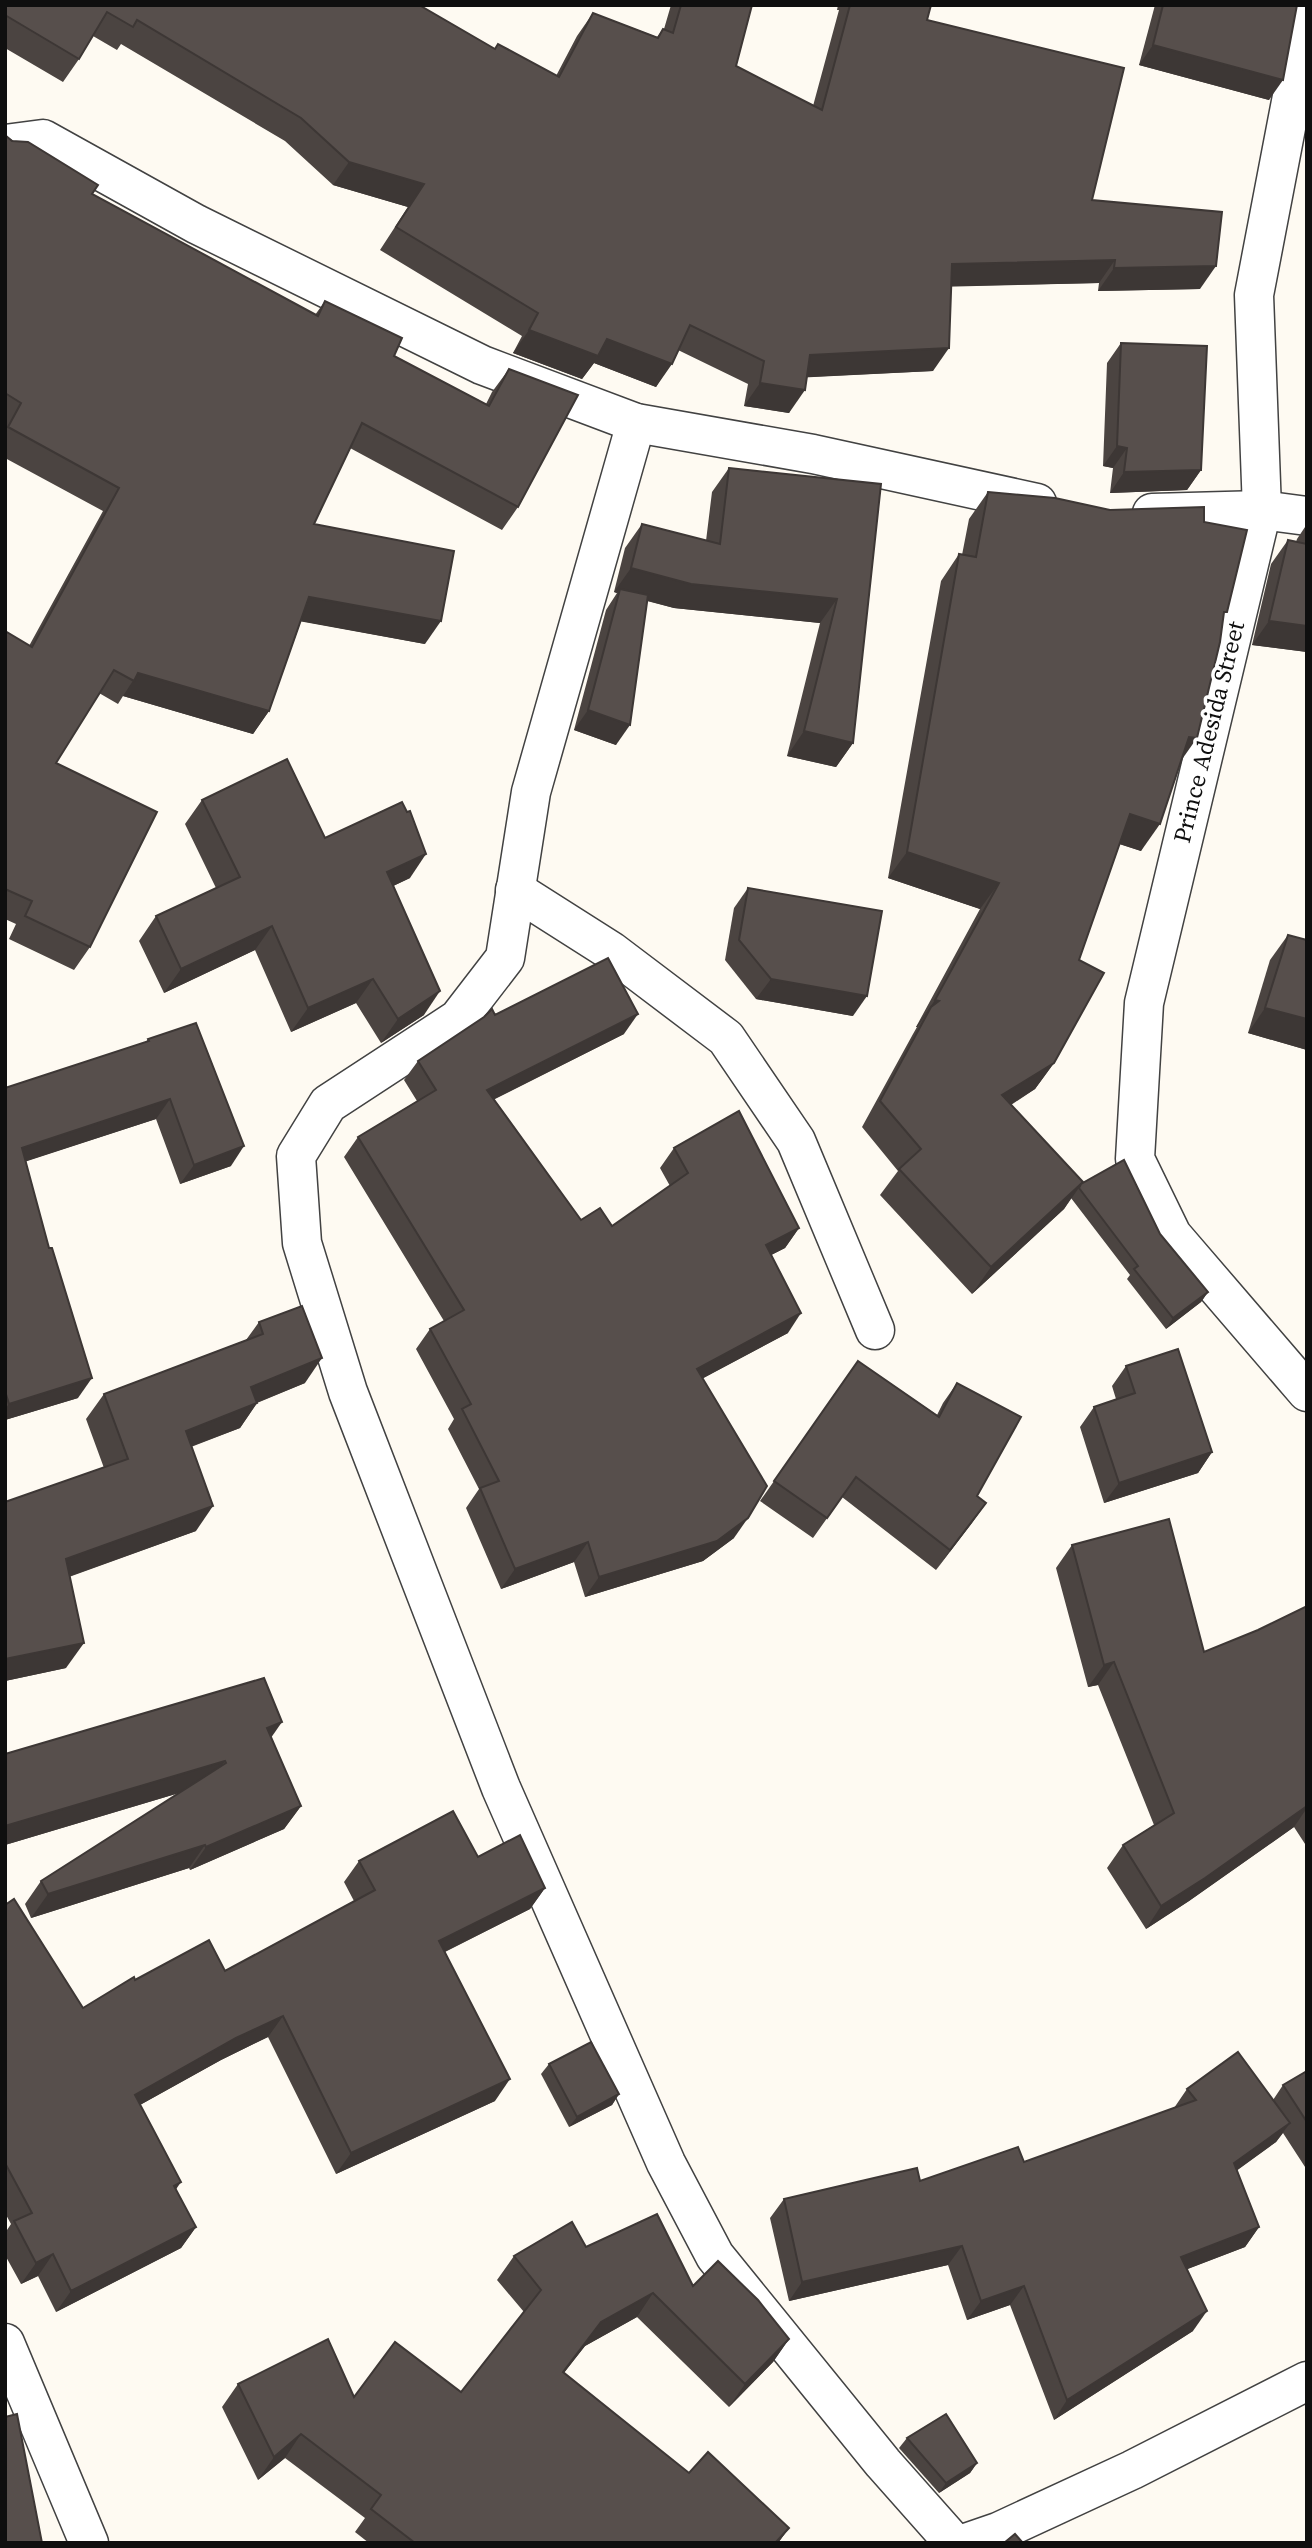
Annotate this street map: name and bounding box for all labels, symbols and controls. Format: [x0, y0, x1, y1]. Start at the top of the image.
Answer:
street label: Prince Adesida Street [1165, 617, 1252, 846]

